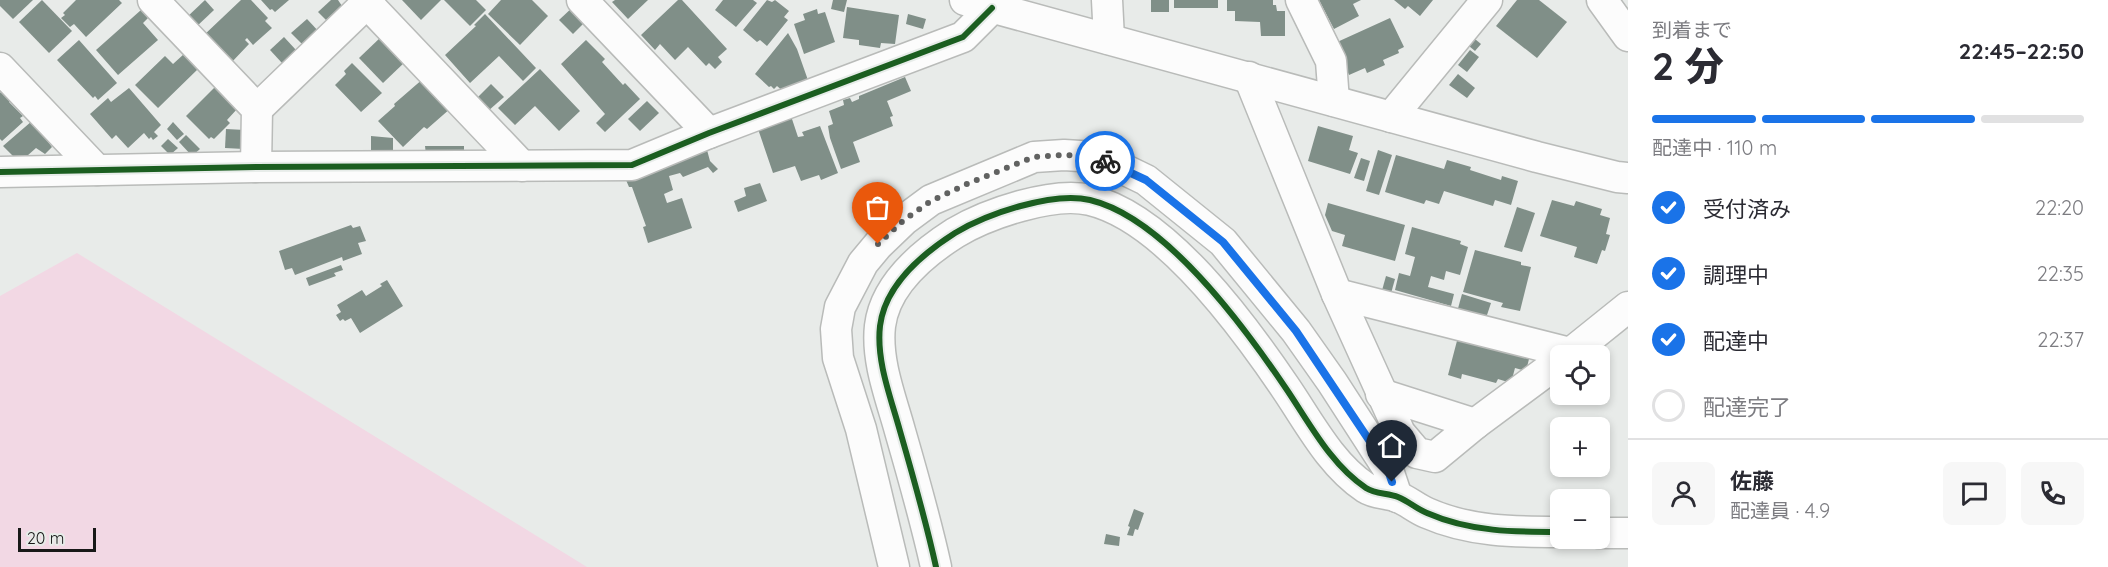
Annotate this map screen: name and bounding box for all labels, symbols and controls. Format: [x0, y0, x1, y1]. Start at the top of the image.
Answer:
text: 到着まで [1652, 17, 1732, 42]
text: 22:45–22:50 [1959, 37, 2084, 65]
text: 2 分 [1652, 41, 1724, 90]
courier [1075, 131, 1135, 191]
text: 配達中 · 110 m [1652, 135, 1777, 160]
icon: bike [1089, 145, 1122, 178]
pin [852, 182, 903, 244]
icon: bag [861, 191, 894, 224]
icon: check [1652, 191, 1685, 224]
text: 受付済み [1703, 195, 1791, 223]
text: 22:20 [2035, 195, 2084, 220]
icon: check [1652, 257, 1685, 290]
text: 調理中 [1703, 261, 1769, 289]
text: 22:35 [2037, 261, 2084, 286]
icon: check [1652, 323, 1685, 356]
text: 配達中 [1703, 327, 1769, 355]
text: 22:37 [2037, 327, 2084, 352]
map controls [1550, 345, 1610, 549]
button: locate [1550, 345, 1610, 405]
text: 配達完了 [1703, 393, 1791, 421]
button: + [1550, 417, 1610, 477]
pin [1366, 420, 1417, 482]
icon: home [1375, 429, 1408, 462]
button: person [1652, 462, 1715, 525]
button: chat [1943, 462, 2006, 525]
button: phone [2021, 462, 2084, 525]
text: 佐藤 [1730, 467, 1774, 495]
button: − [1550, 489, 1610, 549]
text: 配達員 · 4.9 [1730, 498, 1830, 523]
scale bar [18, 525, 96, 552]
text: 20 m [27, 528, 64, 548]

